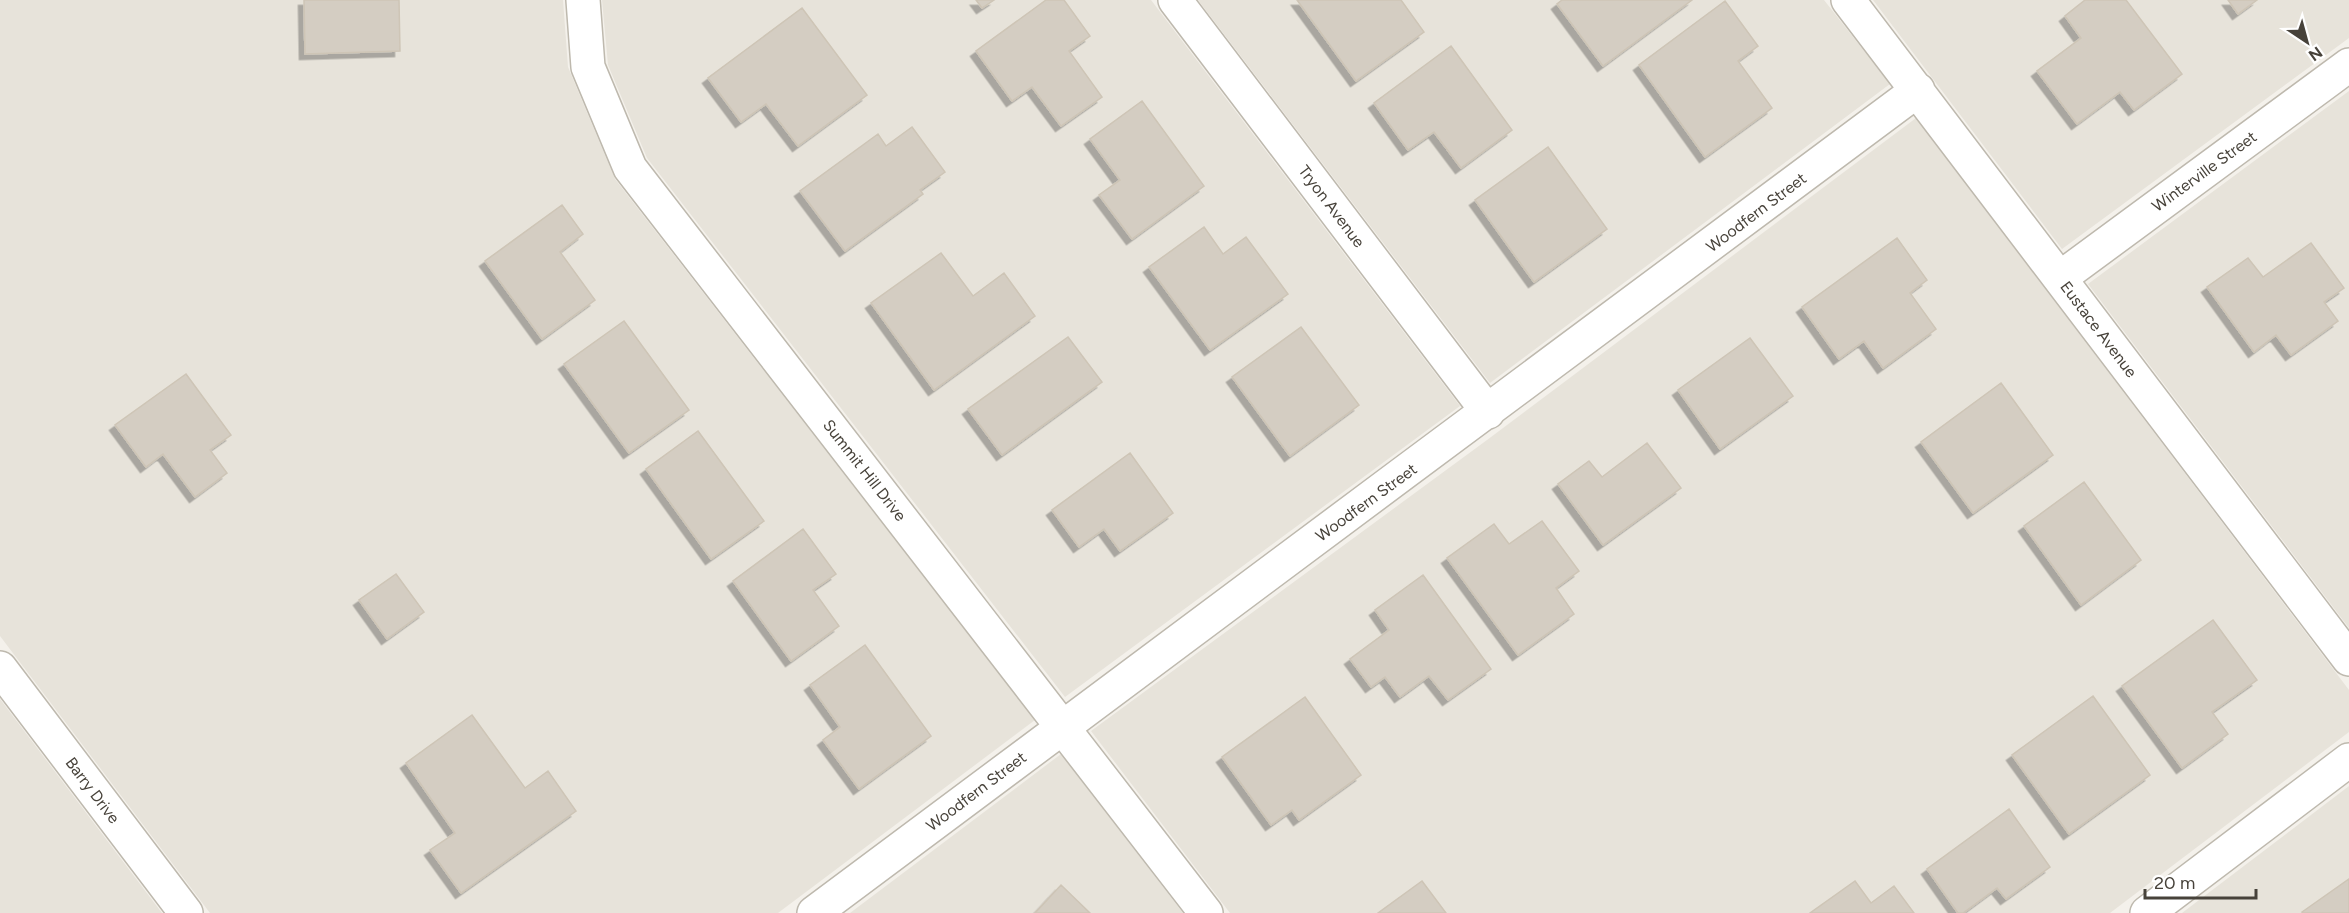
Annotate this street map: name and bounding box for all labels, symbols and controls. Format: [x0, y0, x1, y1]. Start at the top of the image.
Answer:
north arrow [2277, 12, 2337, 72]
text: N [2305, 42, 2326, 65]
street label: Winterville Street [2148, 127, 2260, 216]
street label: Tryon Avenue [1295, 161, 1369, 251]
street label: Woodfern Street [1703, 169, 1810, 256]
street label: Eustace Avenue [2056, 277, 2141, 381]
street label: Summit Hill Drive [819, 416, 910, 525]
street label: Woodfern Street [1312, 459, 1421, 545]
street label: Woodfern Street [923, 748, 1030, 835]
street label: Barry Drive [62, 753, 124, 827]
scale bar [2145, 862, 2256, 900]
text: 20 m [2154, 872, 2195, 894]

